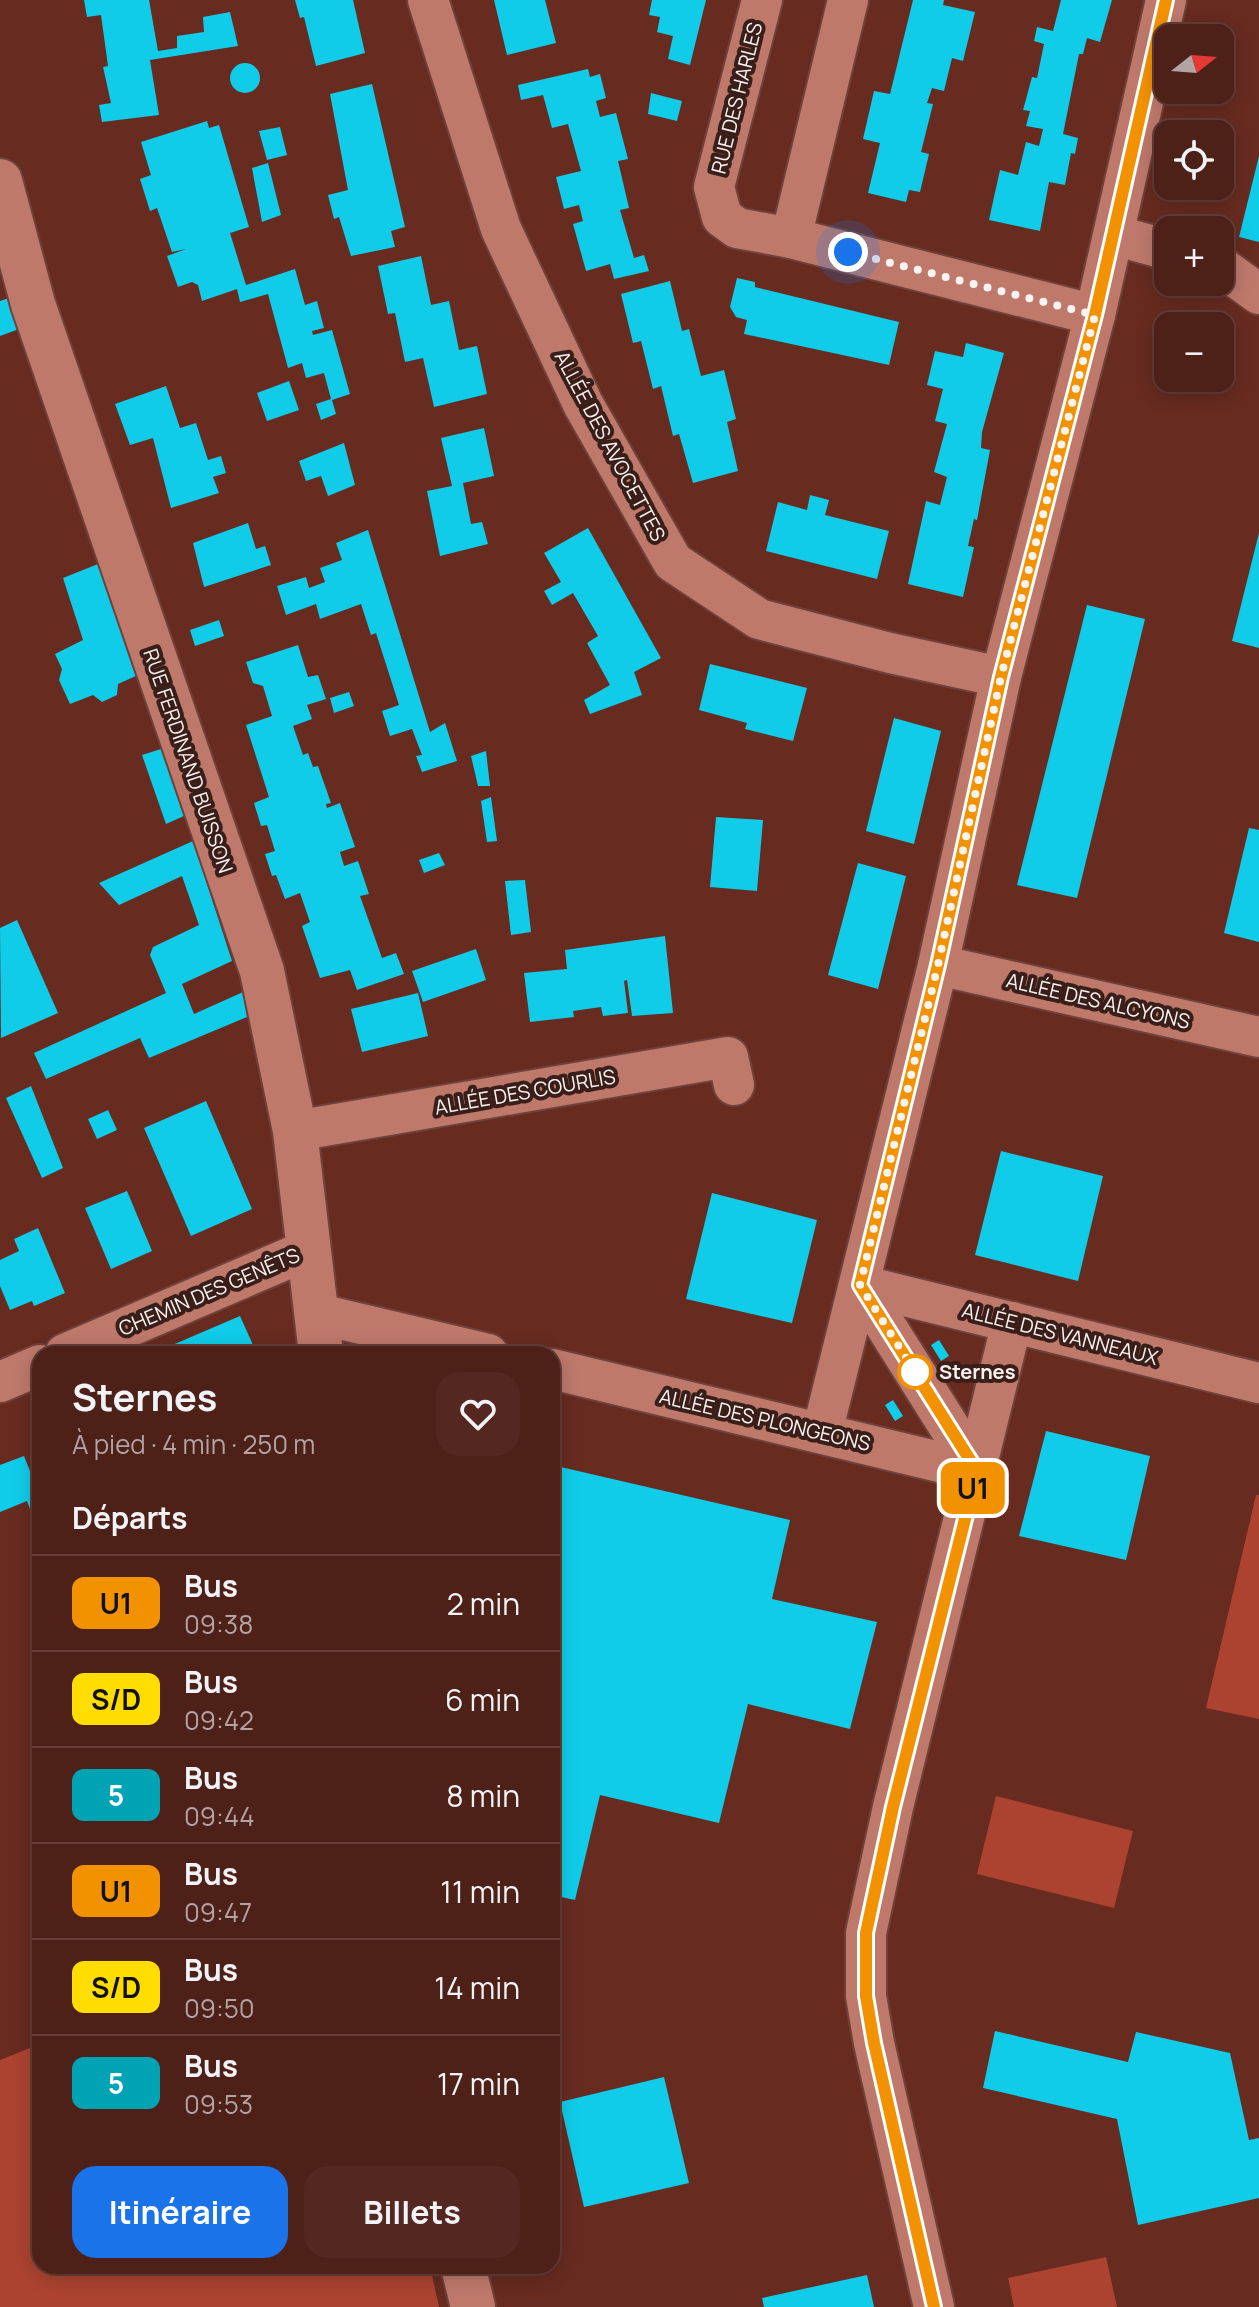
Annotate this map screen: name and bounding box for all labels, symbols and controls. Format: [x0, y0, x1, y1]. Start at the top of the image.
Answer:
street label: RUE DES HARLES [705, 19, 768, 176]
north arrow [1154, 24, 1234, 104]
map controls [1154, 24, 1234, 392]
button: locate [1154, 120, 1234, 200]
button: + [1154, 216, 1234, 296]
your location [828, 232, 868, 272]
button: − [1154, 312, 1234, 392]
street label: ALLÉE DES AVOCETTES [549, 346, 672, 546]
street label: RUE FERDINAND BUISSON [137, 645, 240, 877]
street label: ALLÉE DES ALCYONS [1004, 966, 1193, 1035]
street label: ALLÉE DES COURLIS [432, 1062, 617, 1121]
street label: CHEMIN DES GENÊTS [114, 1241, 303, 1342]
street label: ALLÉE DES VANNEAUX [959, 1296, 1161, 1371]
marker: Sternes [898, 1355, 932, 1389]
place label: Sternes [939, 1358, 1016, 1385]
text: Sternes [72, 1370, 217, 1422]
button: heart [436, 1372, 520, 1456]
street label: ALLÉE DES PLONGEONS [657, 1382, 873, 1457]
text: À pied · 4 min · 250 m [72, 1426, 315, 1462]
line badge: U1 [937, 1462, 1009, 1514]
text: U1 [957, 1469, 989, 1507]
text: Départs [72, 1497, 188, 1538]
text: Bus [184, 1565, 238, 1606]
text: 2 min [447, 1583, 520, 1624]
text: U1 [100, 1584, 132, 1622]
text: 09:38 [184, 1606, 253, 1642]
text: Bus [184, 1661, 238, 1702]
text: 6 min [445, 1679, 520, 1720]
text: S/D [91, 1680, 141, 1718]
text: 09:42 [184, 1702, 254, 1738]
text: Bus [184, 1757, 238, 1798]
text: 8 min [446, 1775, 520, 1816]
text: 5 [108, 1776, 124, 1814]
text: 09:44 [184, 1798, 255, 1834]
text: Bus [184, 1853, 238, 1894]
text: 11 min [440, 1871, 520, 1912]
text: U1 [100, 1872, 132, 1910]
text: 09:47 [184, 1894, 252, 1930]
text: Bus [184, 1949, 238, 1990]
text: 14 min [434, 1967, 520, 2008]
text: S/D [91, 1968, 141, 2006]
text: 09:50 [184, 1990, 255, 2026]
text: Bus [184, 2045, 238, 2086]
text: 17 min [437, 2063, 520, 2104]
text: 5 [108, 2064, 124, 2102]
text: 09:53 [184, 2086, 253, 2122]
button: Itinéraire [72, 2166, 288, 2258]
button: Billets [304, 2166, 520, 2258]

